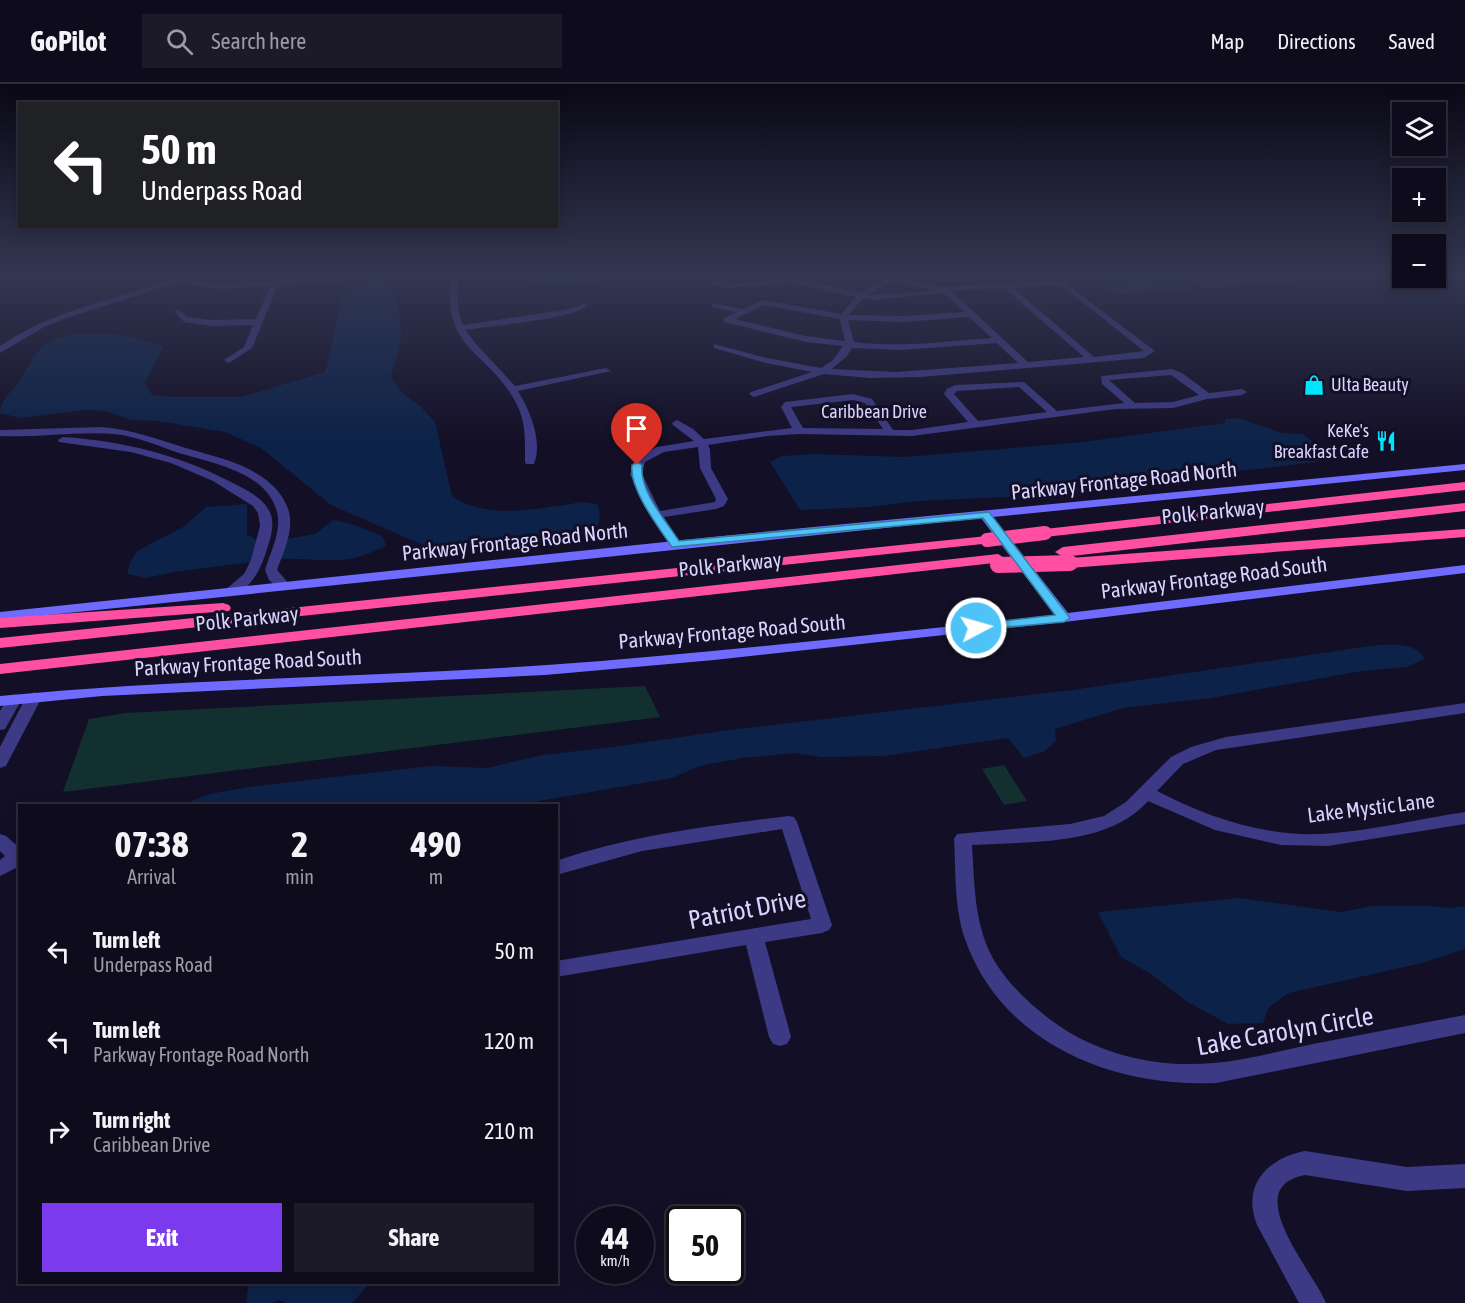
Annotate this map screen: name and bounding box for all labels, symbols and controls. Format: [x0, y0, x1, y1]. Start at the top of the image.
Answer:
search box [142, 14, 562, 68]
text: GoPilot [30, 25, 106, 57]
icon: search [163, 25, 196, 58]
text: Search here [211, 28, 306, 54]
text: Map [1210, 29, 1244, 53]
text: Directions [1277, 29, 1356, 53]
text: Saved [1389, 29, 1435, 53]
map controls [1392, 102, 1446, 288]
button: layers [1392, 102, 1446, 156]
text: 50 m [141, 125, 216, 173]
icon: left [42, 126, 120, 204]
button: + [1392, 168, 1446, 222]
text: Underpass Road [141, 175, 303, 206]
button: − [1392, 234, 1446, 288]
shop icon: Ulta Beauty [1302, 373, 1326, 397]
place label: Ulta Beauty [1331, 374, 1409, 395]
street label: Caribbean Drive [821, 401, 927, 422]
pin [611, 403, 662, 465]
icon: arrive [620, 412, 653, 445]
place label: KeKe's Breakfast Cafe [1274, 420, 1369, 462]
restaurant icon: KeKe's Breakfast Cafe [1374, 429, 1398, 453]
street label: Parkway Frontage Road North [1010, 456, 1238, 504]
street label: Polk Parkway [1160, 494, 1266, 528]
street label: Parkway Frontage Road North [401, 517, 629, 565]
street label: Polk Parkway [677, 547, 783, 581]
street label: Parkway Frontage Road South [1099, 551, 1328, 603]
position arrow [944, 596, 1008, 660]
street label: Polk Parkway [194, 601, 300, 635]
street label: Parkway Frontage Road South [617, 609, 846, 653]
street label: Parkway Frontage Road South [134, 644, 362, 680]
street label: Lake Mystic Lane [1306, 787, 1436, 827]
text: 07:38 [115, 823, 189, 865]
text: 2 [291, 823, 308, 865]
text: 490 [411, 823, 461, 865]
text: Arrival [127, 865, 176, 888]
text: min [285, 865, 314, 888]
text: m [429, 865, 443, 888]
street label: Patriot Drive [686, 883, 808, 935]
text: Turn left [93, 927, 160, 953]
icon: left [42, 935, 75, 968]
text: 50 m [494, 938, 534, 964]
text: Underpass Road [93, 953, 213, 976]
street label: Lake Carolyn Circle [1194, 1001, 1376, 1061]
text: Turn left [93, 1017, 160, 1043]
icon: left [42, 1025, 75, 1058]
text: 120 m [484, 1028, 534, 1054]
text: Parkway Frontage Road North [93, 1043, 309, 1066]
text: Turn right [93, 1107, 170, 1133]
icon: right [42, 1115, 75, 1148]
text: 210 m [484, 1118, 534, 1144]
text: Caribbean Drive [93, 1133, 210, 1156]
button: Exit [42, 1203, 282, 1272]
button: Share [294, 1203, 534, 1272]
speed limit sign: 50 [666, 1206, 744, 1284]
text: 44 [601, 1221, 629, 1255]
text: km/h [600, 1252, 630, 1269]

